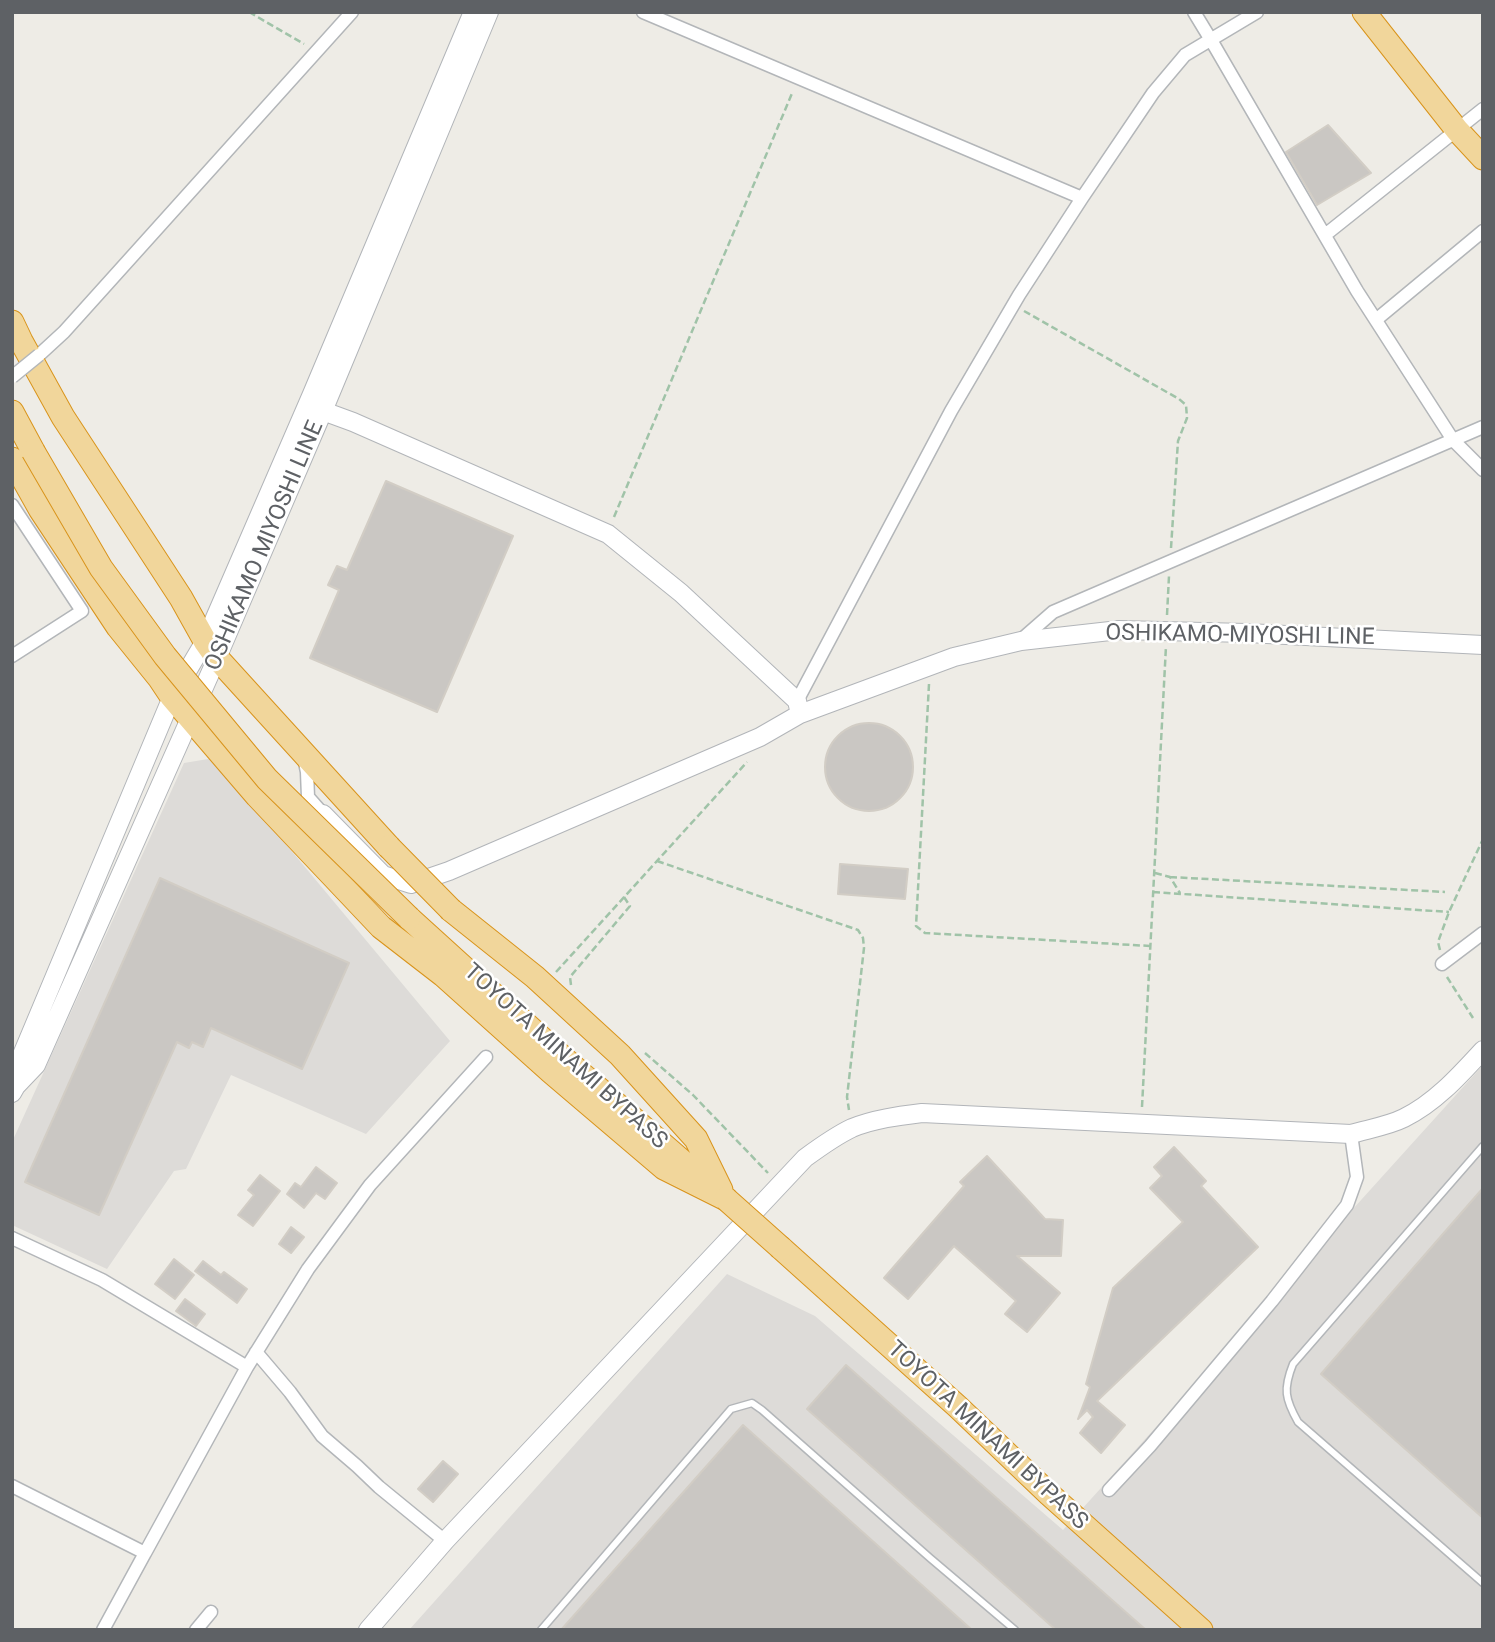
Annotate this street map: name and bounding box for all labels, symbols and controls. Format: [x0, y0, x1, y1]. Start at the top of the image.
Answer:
street label: OSHIKAMO MIYOSHI LINE [200, 417, 330, 675]
street label: OSHIKAMO-MIYOSHI LINE [1105, 620, 1375, 652]
street label: TOYOTA MINAMI BYPASS [458, 958, 672, 1156]
street label: TOYOTA MINAMI BYPASS [881, 1336, 1093, 1536]

